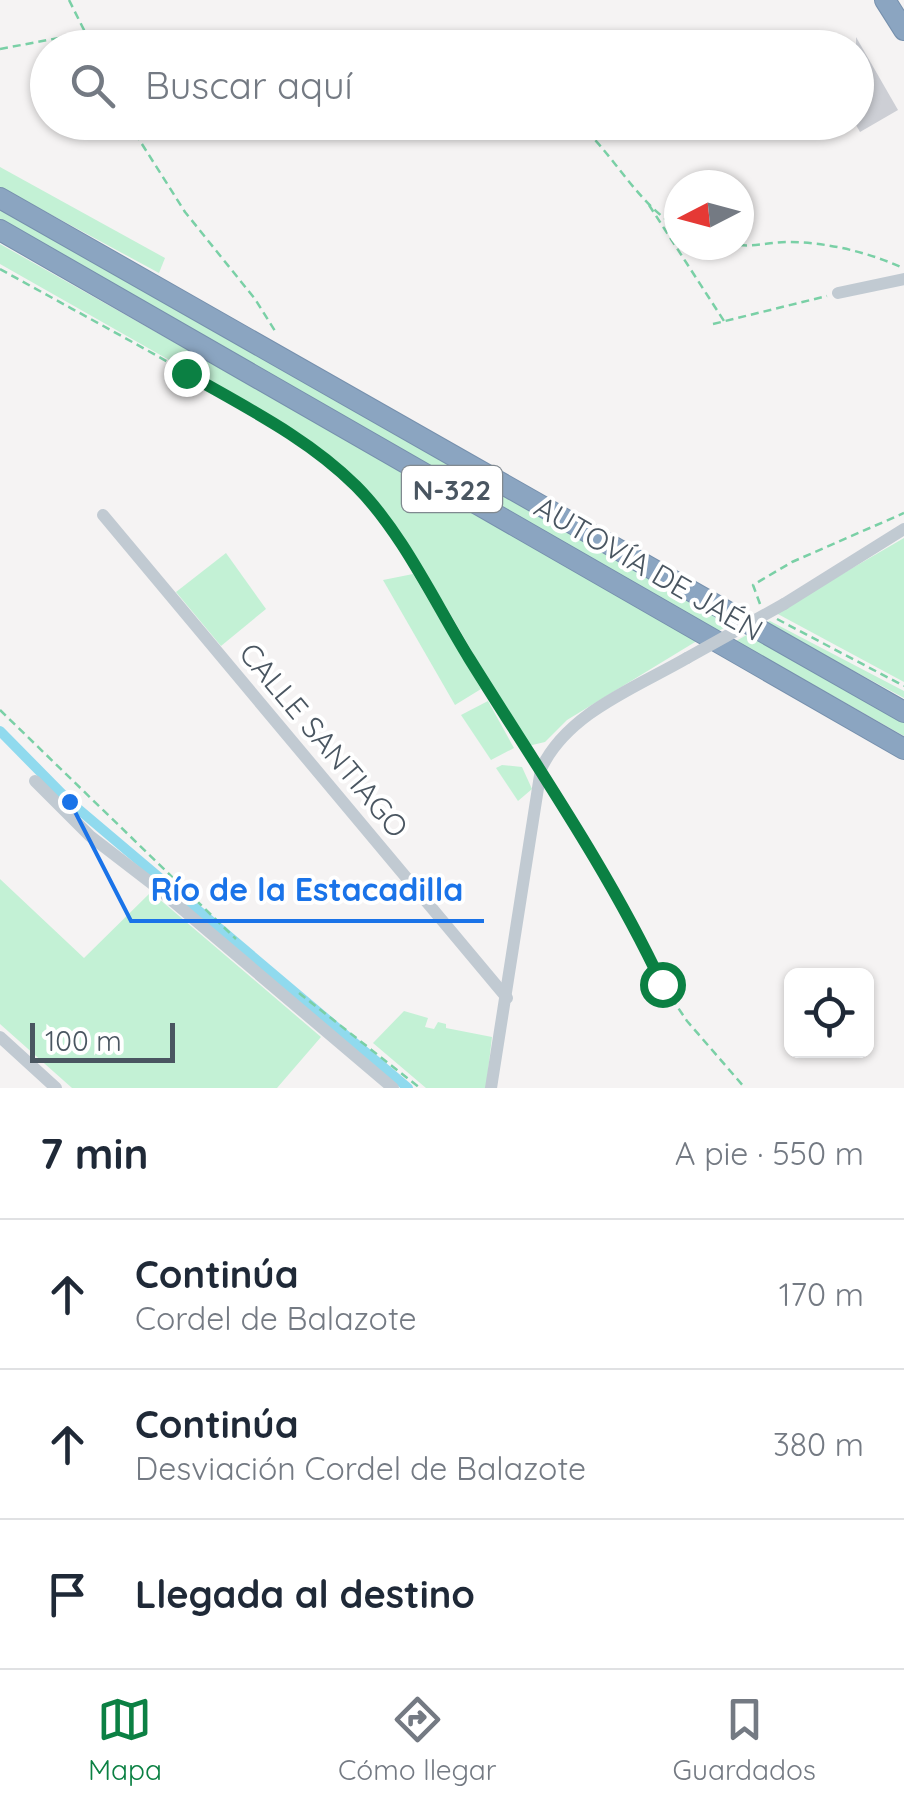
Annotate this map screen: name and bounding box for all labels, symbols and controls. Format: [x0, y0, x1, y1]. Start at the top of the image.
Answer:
search box [30, 30, 874, 140]
icon: search [65, 58, 120, 113]
text: Buscar aquí [145, 61, 353, 109]
north arrow [664, 170, 754, 260]
route end [164, 351, 210, 397]
road number: N-322 [402, 466, 502, 512]
street label: AUTOVÍA DE JAÉN [528, 487, 770, 649]
street label: CALLE SANTIAGO [231, 635, 417, 845]
callout: Río de la Estacadilla [131, 859, 484, 921]
text: Río de la Estacadilla [151, 869, 463, 909]
route start [640, 962, 686, 1008]
map controls [784, 968, 874, 1058]
button: locate [784, 968, 874, 1058]
scale bar [30, 1018, 175, 1062]
text: 100 m [45, 1023, 122, 1058]
text: 7 min [40, 1127, 149, 1180]
text: A pie · 550 m [675, 1133, 864, 1173]
text: Continúa [135, 1250, 299, 1298]
icon: ahead [40, 1267, 95, 1322]
text: 170 m [779, 1274, 864, 1314]
text: Cordel de Balazote [135, 1298, 417, 1338]
text: Continúa [135, 1400, 299, 1448]
icon: ahead [40, 1417, 95, 1472]
text: 380 m [773, 1424, 864, 1464]
text: Desviación Cordel de Balazote [135, 1448, 586, 1488]
icon: arrive [40, 1567, 95, 1622]
text: Llegada al destino [135, 1570, 475, 1618]
tab: Mapa [88, 1692, 162, 1787]
tab: Cómo llegar [338, 1692, 497, 1787]
tab: Guardados [673, 1692, 816, 1787]

